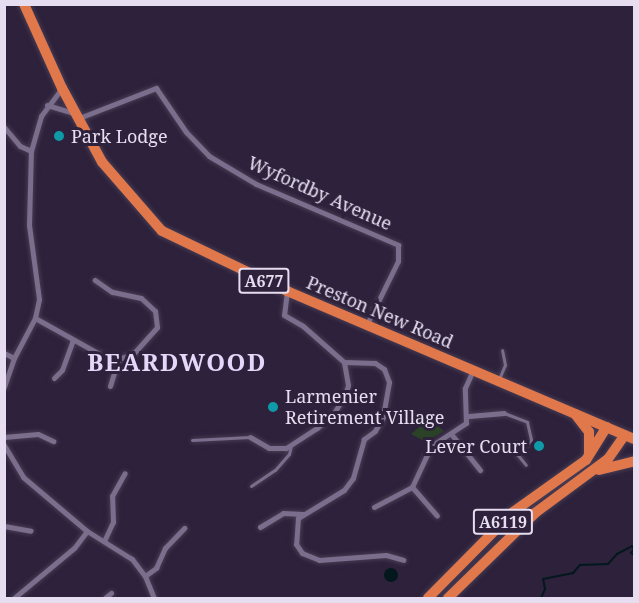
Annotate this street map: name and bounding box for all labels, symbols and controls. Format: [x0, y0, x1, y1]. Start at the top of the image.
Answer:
place label: Park Lodge [71, 125, 168, 147]
marker: Park Lodge [52, 129, 66, 143]
street label: Wyfordby Avenue [245, 152, 395, 234]
road number: A677 [237, 268, 291, 294]
street label: Preston New Road [303, 271, 457, 353]
district label: BEARDWOOD [87, 348, 267, 376]
place label: Larmenier Retirement Village [285, 386, 444, 428]
marker: Larmenier Retirement Village [266, 400, 280, 414]
place label: Lever Court [425, 435, 527, 457]
marker: Lever Court [532, 439, 546, 453]
road number: A6119 [472, 509, 534, 535]

